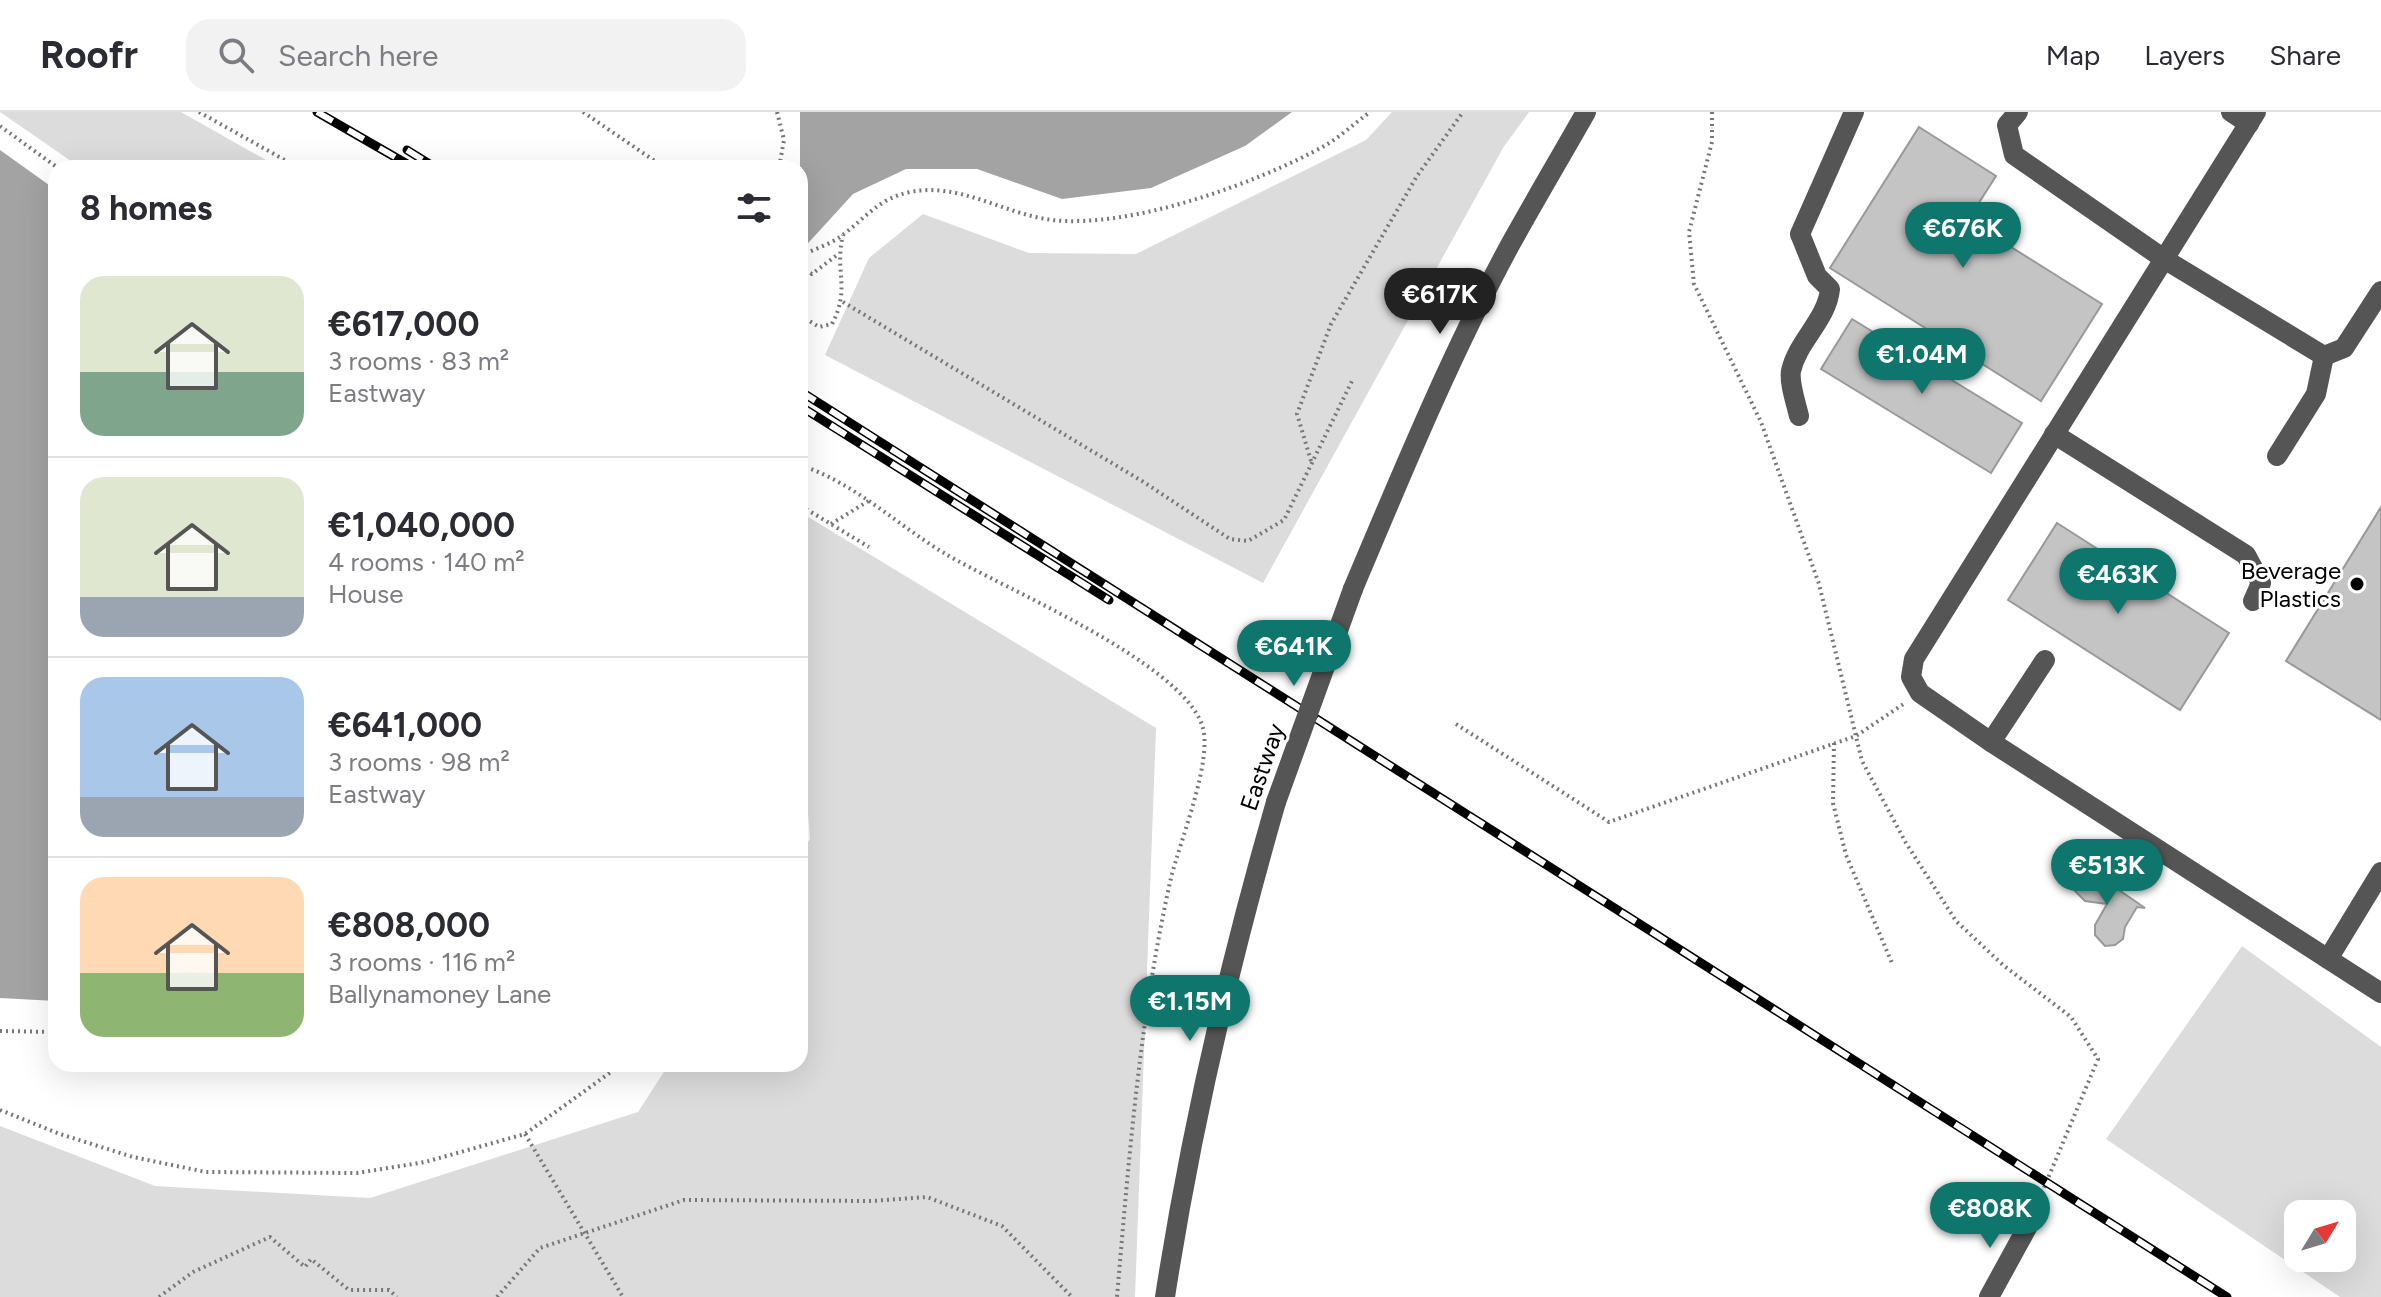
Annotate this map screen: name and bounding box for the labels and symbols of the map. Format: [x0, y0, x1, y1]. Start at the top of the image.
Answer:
pin: €676K [1907, 202, 2019, 270]
pin: €617K [1384, 268, 1496, 336]
pin: €1.04M [1857, 328, 1987, 396]
pin: €463K [2062, 548, 2174, 616]
place label: Beverage Plastics [2241, 556, 2341, 613]
marker: Beverage Plastics [2348, 575, 2366, 593]
pin: €641K [1238, 620, 1350, 688]
street label: Eastway [1234, 719, 1290, 814]
pin: €513K [2051, 839, 2163, 907]
pin: €1.15M [1125, 975, 1255, 1043]
pin: €808K [1934, 1182, 2046, 1250]
north arrow [2284, 1200, 2356, 1272]

